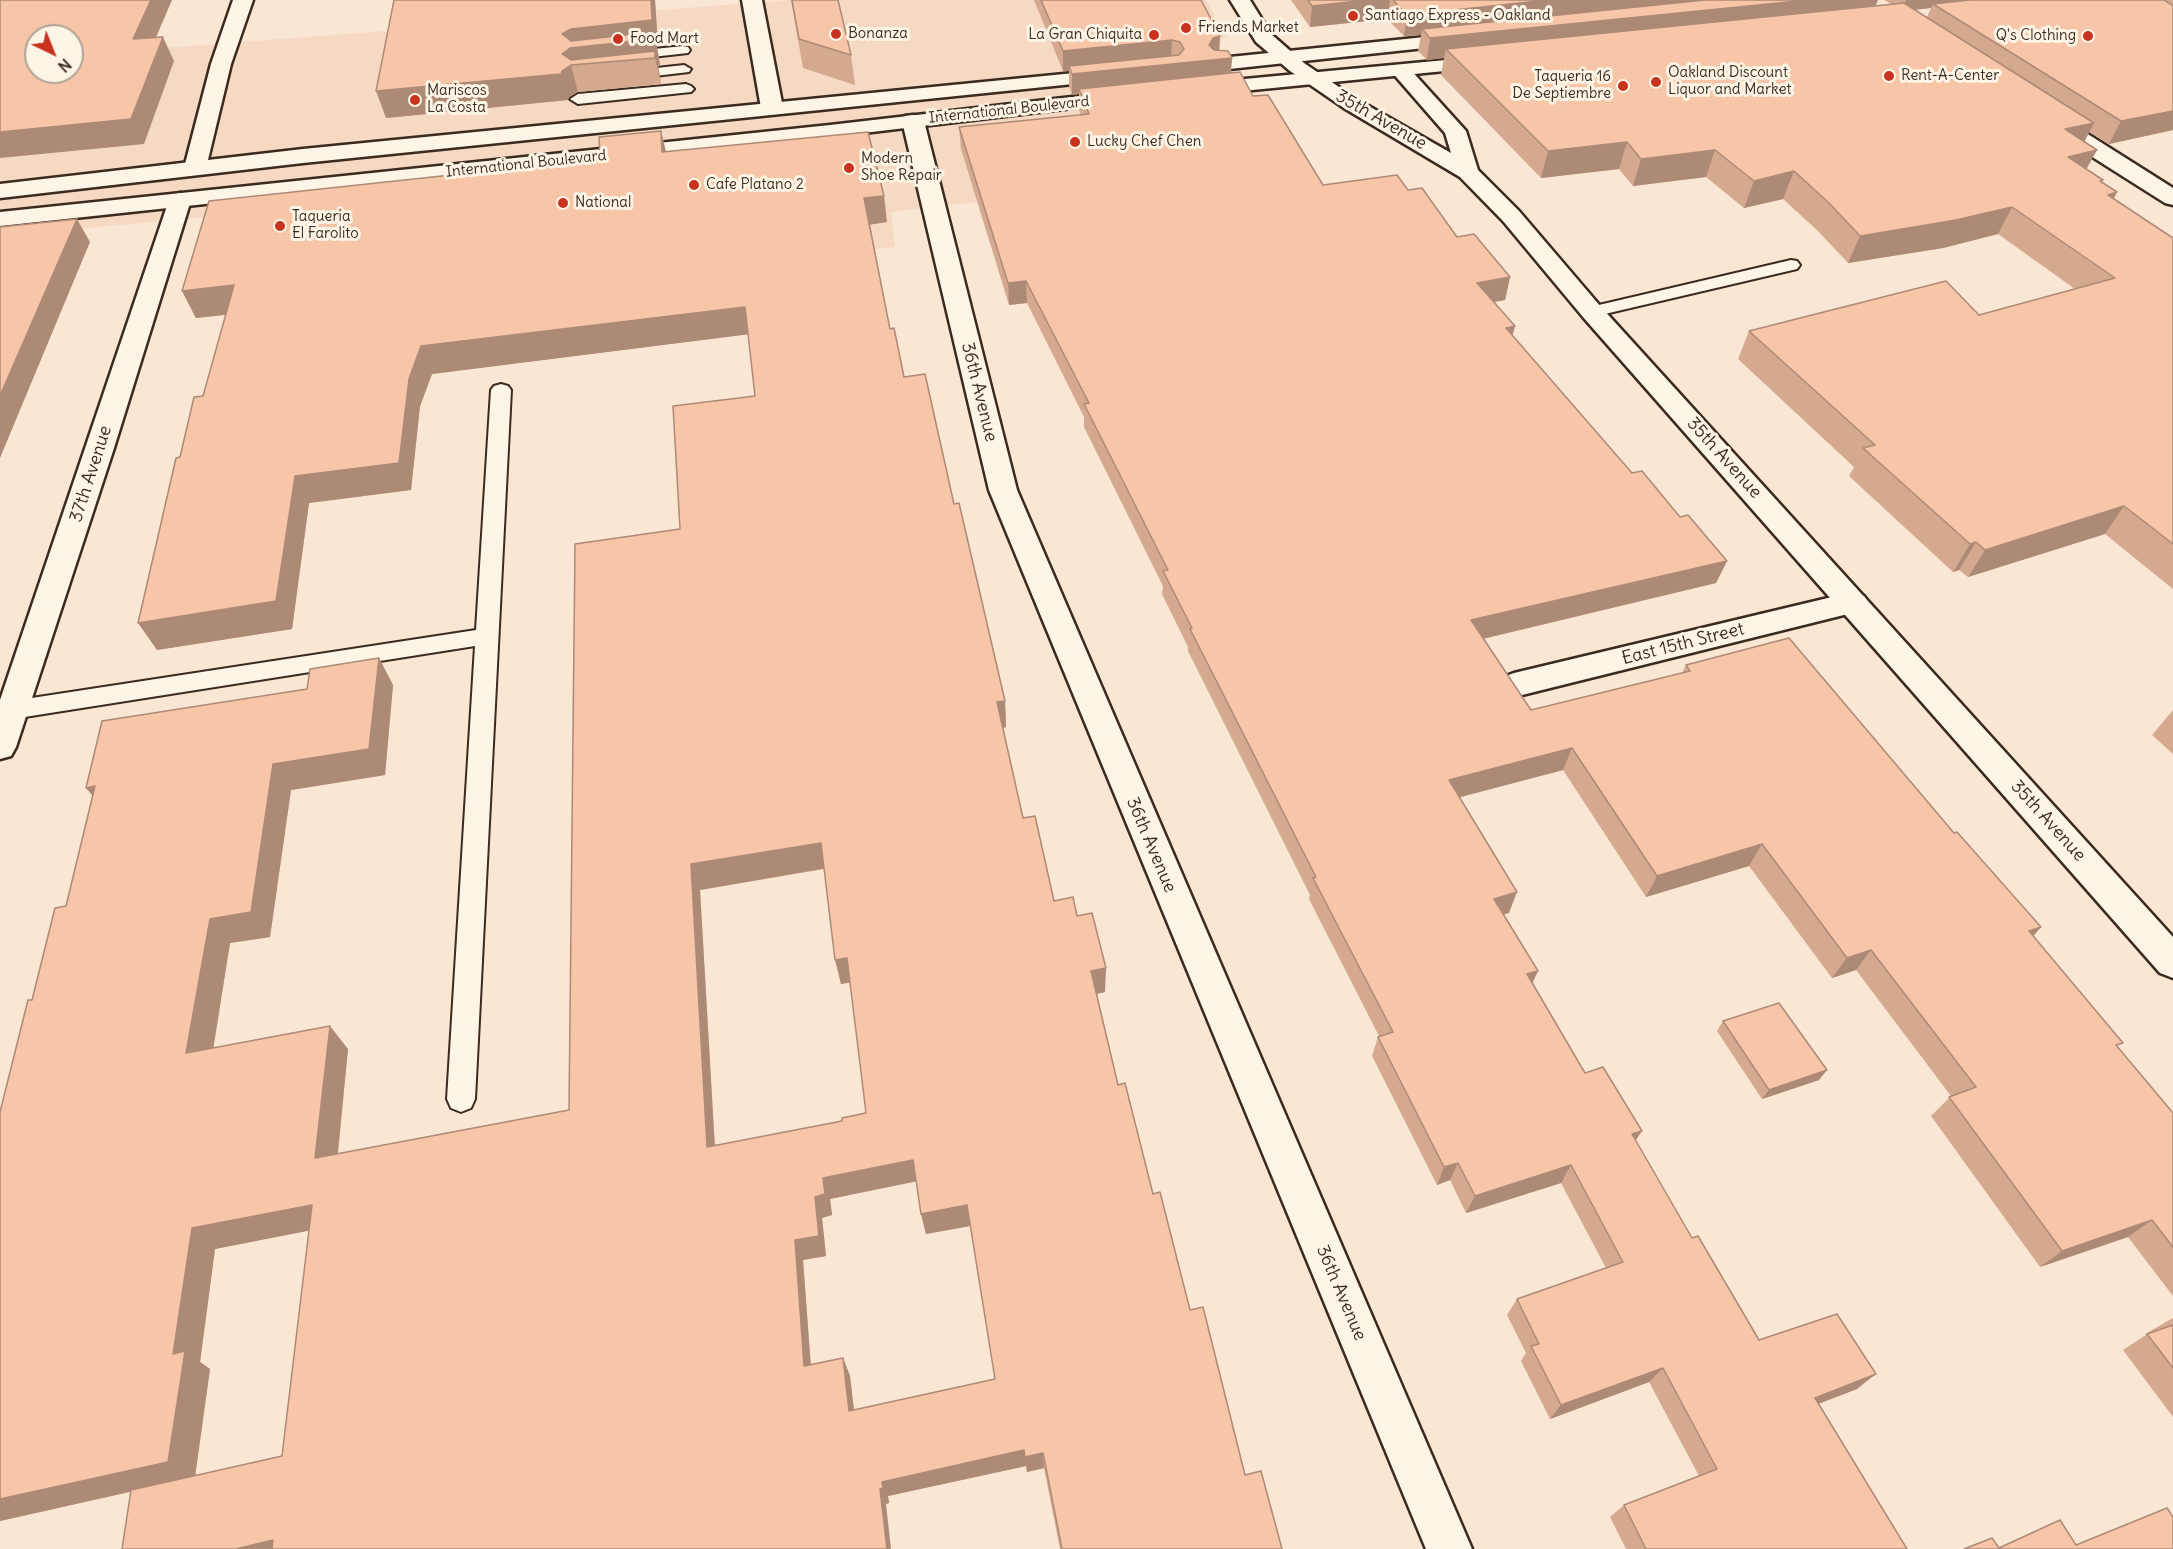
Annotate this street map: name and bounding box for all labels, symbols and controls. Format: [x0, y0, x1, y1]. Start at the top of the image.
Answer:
place label: Santiago Express - Oakland [1365, 7, 1551, 25]
marker: Santiago Express - Oakland [1346, 9, 1360, 23]
place label: Friends Market [1198, 19, 1299, 37]
marker: Friends Market [1179, 21, 1193, 35]
north arrow [24, 24, 84, 84]
place label: Bonanza [848, 25, 908, 43]
place label: La Gran Chiquita [1028, 26, 1142, 44]
marker: Bonanza [829, 27, 843, 41]
place label: Q's Clothing [1996, 27, 2076, 45]
marker: La Gran Chiquita [1147, 28, 1161, 42]
marker: Q's Clothing [2081, 29, 2095, 43]
place label: Food Mart [630, 30, 699, 48]
marker: Food Mart [611, 32, 625, 46]
text: N [54, 55, 76, 77]
place label: Oakland Discount Liquor and Market [1668, 64, 1792, 99]
place label: Rent-A-Center [1901, 67, 1999, 85]
place label: Taqueria 16 De Septiembre [1512, 68, 1611, 103]
marker: Rent-A-Center [1882, 69, 1896, 83]
marker: Oakland Discount Liquor and Market [1649, 75, 1663, 89]
marker: Taqueria 16 De Septiembre [1616, 79, 1630, 93]
place label: Mariscos La Costa [427, 82, 487, 117]
street label: 35th Avenue [1332, 85, 1430, 155]
marker: Mariscos La Costa [408, 93, 422, 107]
street label: International Boulevard [928, 93, 1090, 127]
place label: Lucky Chef Chen [1087, 133, 1201, 151]
marker: Lucky Chef Chen [1068, 135, 1082, 149]
street label: International Boulevard [445, 147, 607, 181]
place label: Modern Shoe Repair [861, 150, 942, 185]
marker: Modern Shoe Repair [842, 161, 856, 175]
place label: Cafe Platano 2 [706, 176, 804, 194]
marker: Cafe Platano 2 [687, 178, 701, 192]
place label: National [575, 194, 631, 212]
marker: National [556, 196, 570, 210]
place label: Taqueria El Farolito [292, 208, 359, 243]
marker: Taqueria El Farolito [273, 219, 287, 233]
street label: 36th Avenue [956, 340, 1002, 444]
street label: 35th Avenue [1682, 413, 1766, 503]
street label: 37th Avenue [65, 423, 117, 525]
street label: East 15th Street [1620, 618, 1746, 670]
street label: 35th Avenue [2006, 776, 2090, 866]
street label: 36th Avenue [1121, 794, 1181, 896]
street label: 36th Avenue [1311, 1242, 1371, 1344]

